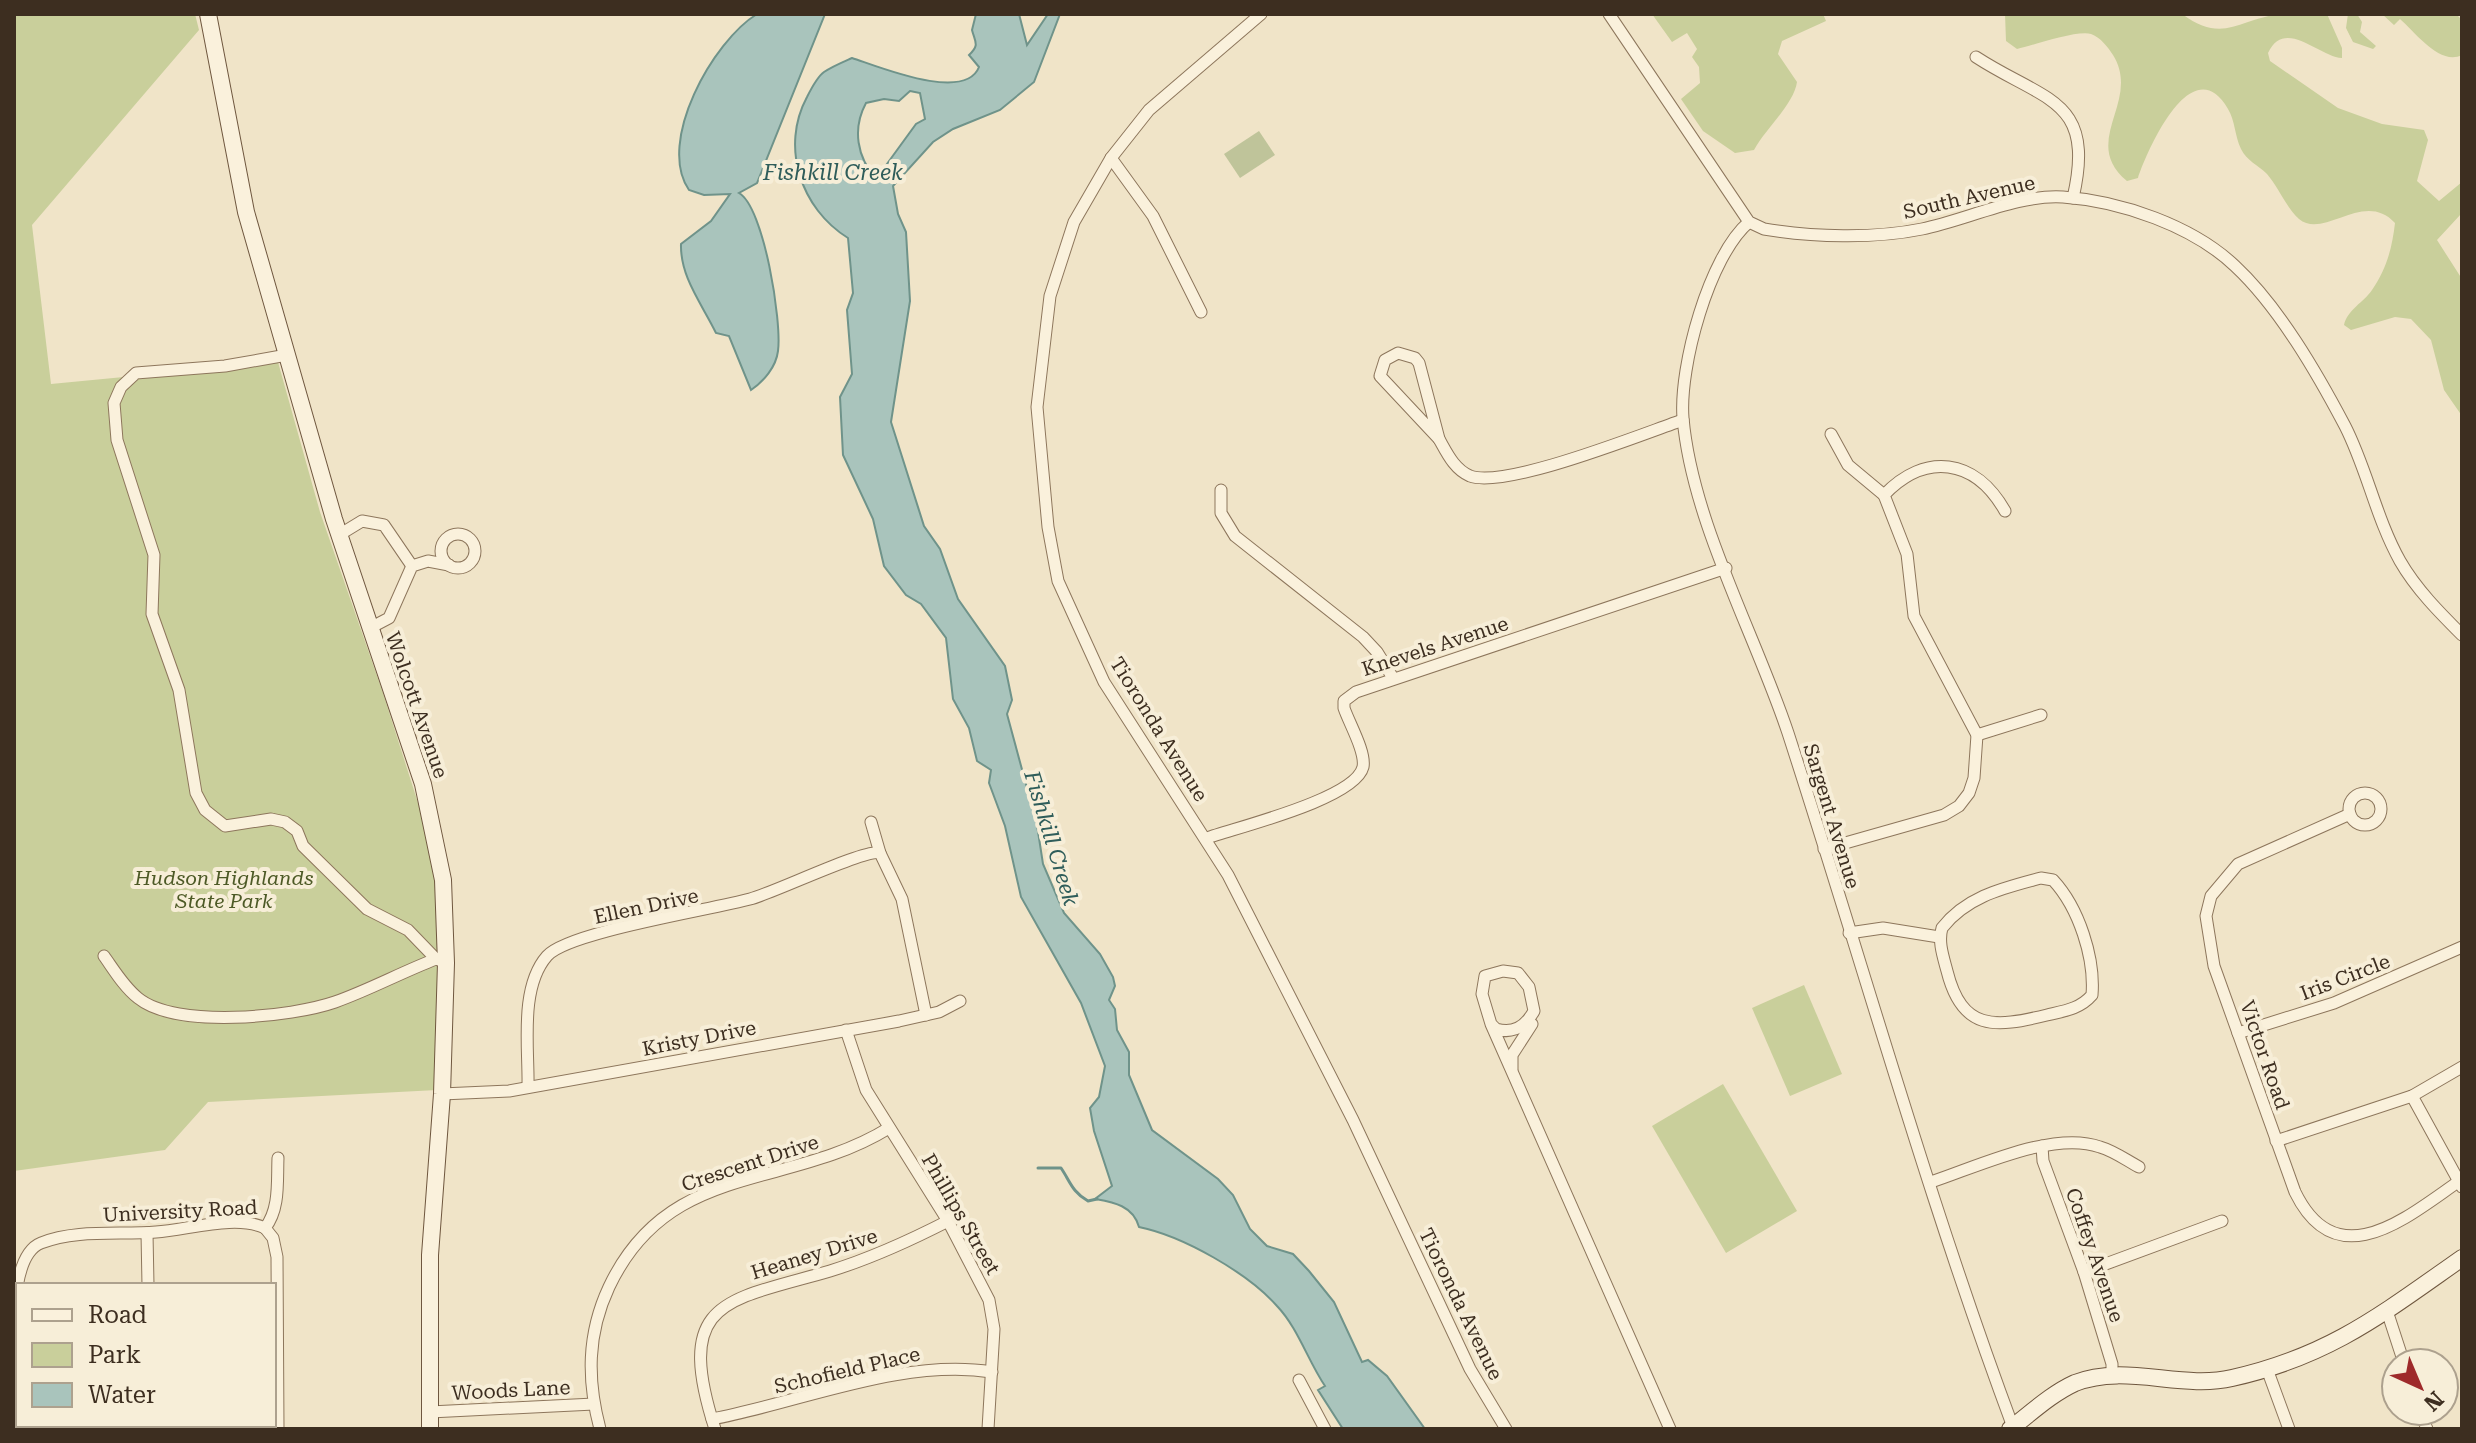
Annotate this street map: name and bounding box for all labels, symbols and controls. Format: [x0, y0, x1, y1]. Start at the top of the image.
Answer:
water label: Fishkill Creek [762, 160, 903, 185]
street label: South Avenue [1901, 170, 2037, 224]
street label: Knevels Avenue [1359, 611, 1511, 681]
street label: Wolcott Avenue [381, 629, 453, 781]
street label: Tioronda Avenue [1105, 652, 1213, 806]
street label: Sargent Avenue [1799, 741, 1865, 891]
water label: Fishkill Creek [1019, 767, 1084, 909]
park label: Hudson Highlands State Park [133, 866, 314, 913]
street label: Ellen Drive [591, 883, 701, 929]
street label: Iris Circle [2297, 949, 2393, 1005]
street label: Victor Road [2235, 997, 2295, 1113]
street label: Kristy Drive [640, 1015, 758, 1061]
street label: Crescent Drive [678, 1130, 822, 1196]
street label: Phillips Street [917, 1149, 1006, 1279]
street label: Coffey Avenue [2061, 1185, 2129, 1325]
street label: University Road [102, 1195, 258, 1227]
street label: Heaney Drive [748, 1223, 880, 1285]
street label: Tioronda Avenue [1414, 1224, 1508, 1384]
legend [16, 1283, 276, 1427]
text: Road [88, 1301, 147, 1329]
text: Park [88, 1341, 141, 1369]
street label: Schofield Place [772, 1342, 922, 1398]
north arrow [2380, 1347, 2460, 1427]
street label: Woods Lane [451, 1375, 571, 1405]
text: Water [88, 1381, 156, 1409]
text: N [2419, 1386, 2448, 1416]

